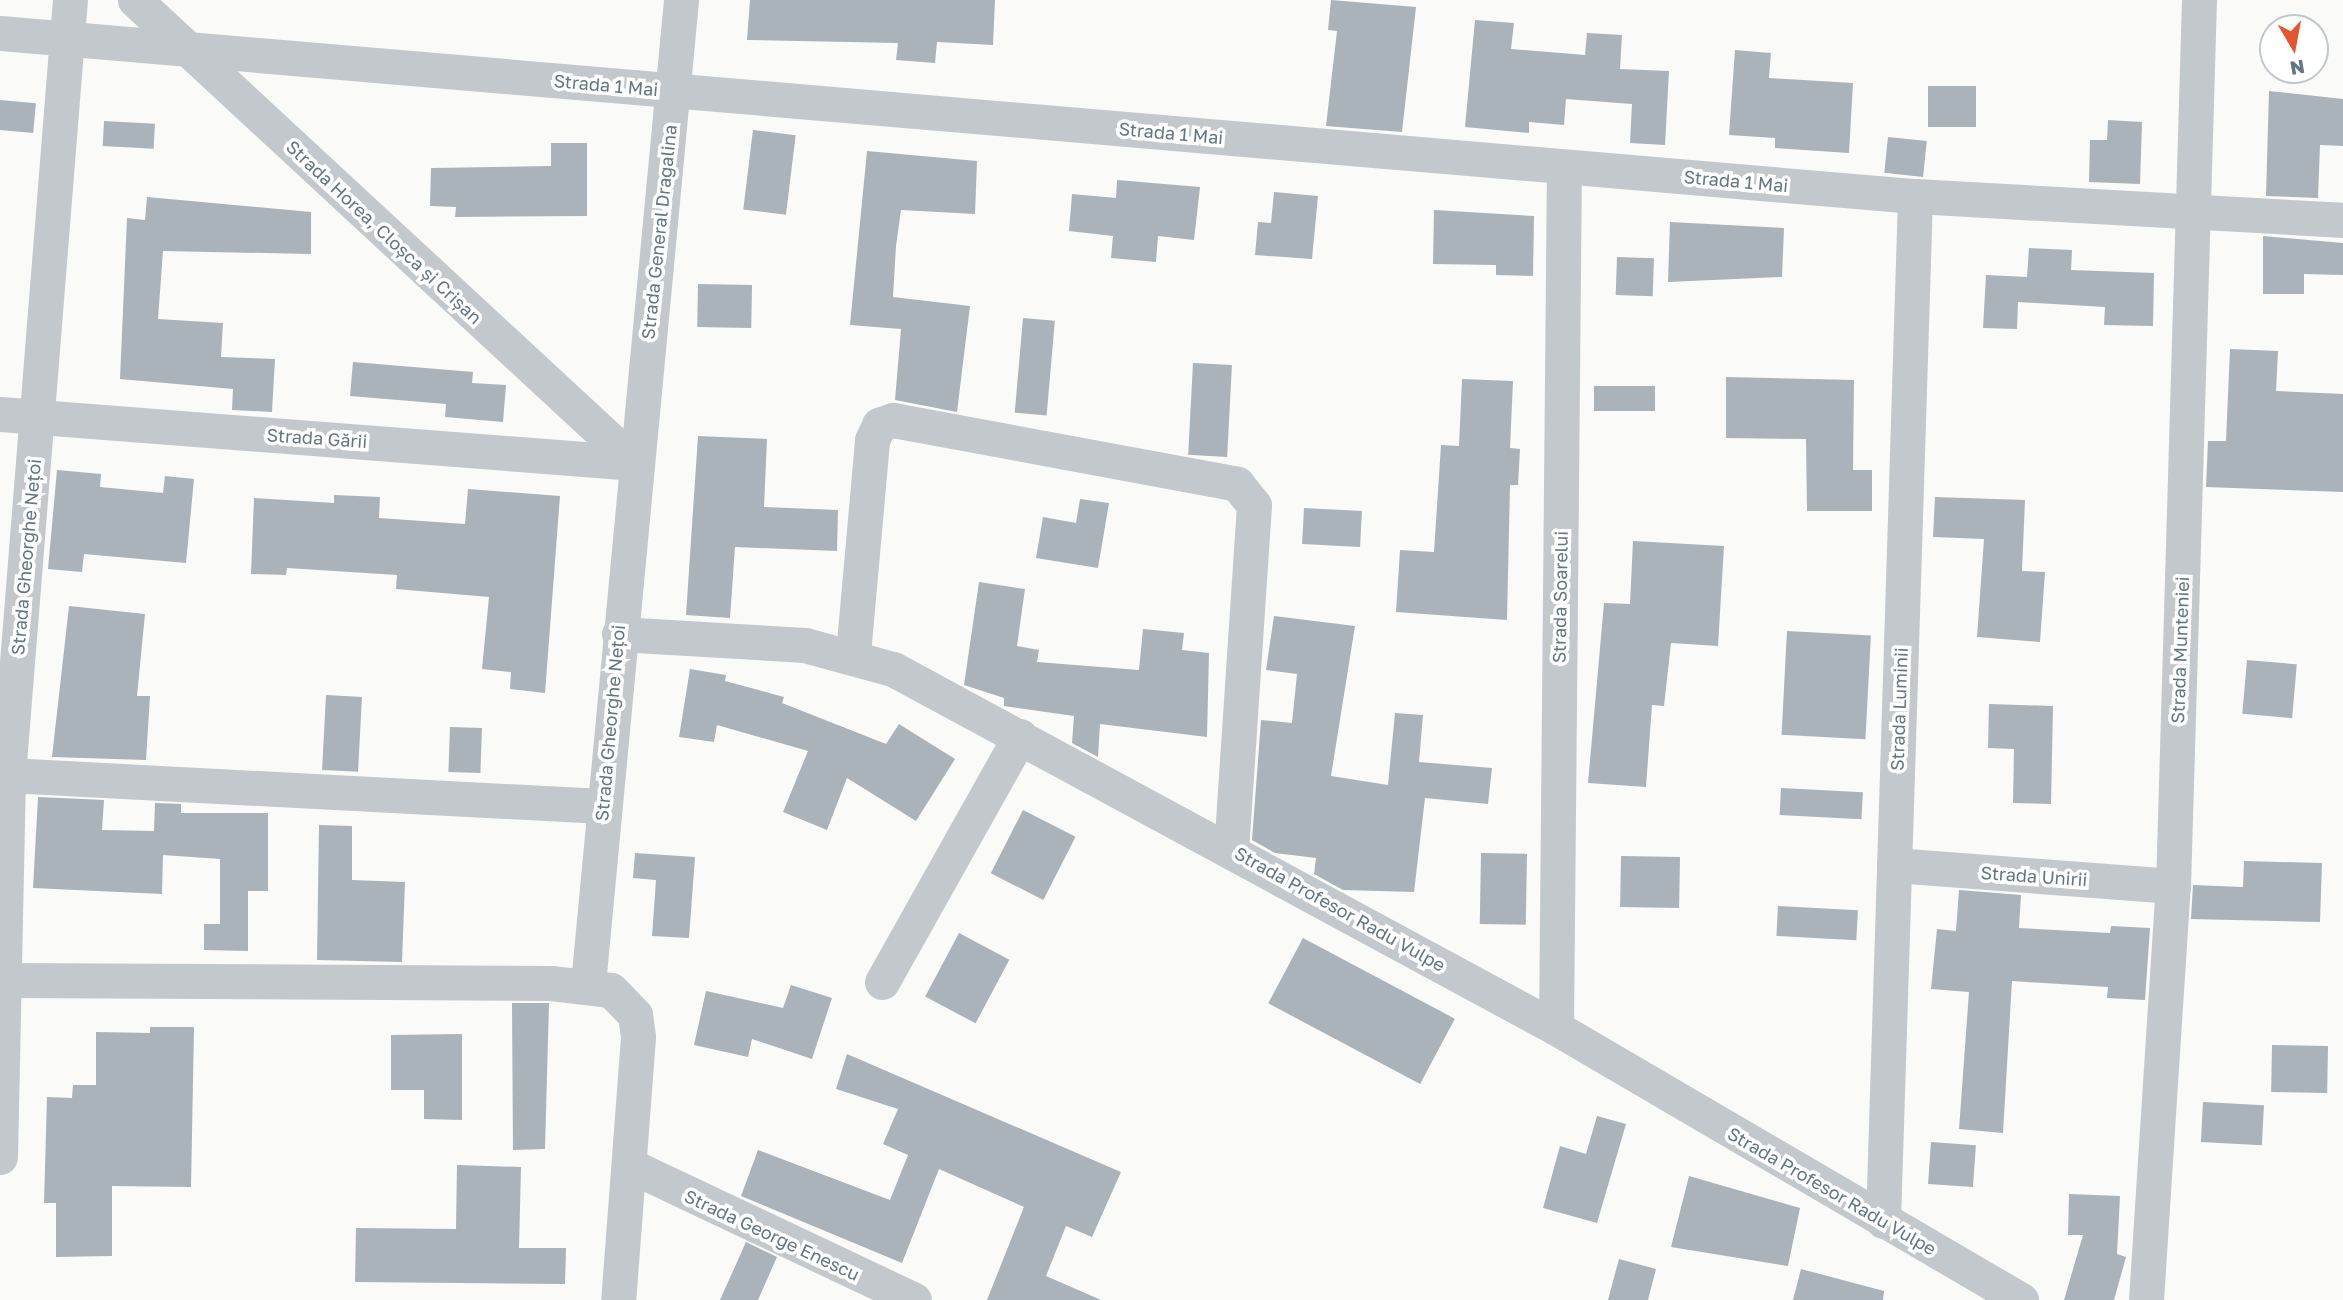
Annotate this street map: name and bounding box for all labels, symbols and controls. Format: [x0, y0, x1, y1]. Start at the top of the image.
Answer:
north arrow [2259, 14, 2329, 84]
text: N [2288, 56, 2307, 81]
street label: Strada 1 Mai [553, 70, 659, 100]
street label: Strada 1 Mai [1118, 118, 1224, 148]
street label: Strada General Dragalina [637, 124, 681, 340]
street label: Strada Horea, Cloșca și Crișan [282, 136, 486, 328]
street label: Strada 1 Mai [1683, 166, 1789, 196]
street label: Strada Gării [266, 424, 368, 452]
street label: Strada Gheorghe Nețoi [7, 458, 45, 656]
street label: Strada Soarelui [1548, 531, 1572, 663]
street label: Strada Munteniei [2167, 576, 2193, 724]
street label: Strada Gheorghe Nețoi [591, 624, 629, 822]
street label: Strada Luminii [1886, 647, 1912, 771]
street label: Strada Profesor Radu Vulpe [1231, 842, 1449, 976]
street label: Strada Unirii [1980, 862, 2088, 890]
street label: Strada Profesor Radu Vulpe [1724, 1122, 1940, 1260]
street label: Strada George Enescu [681, 1185, 863, 1285]

